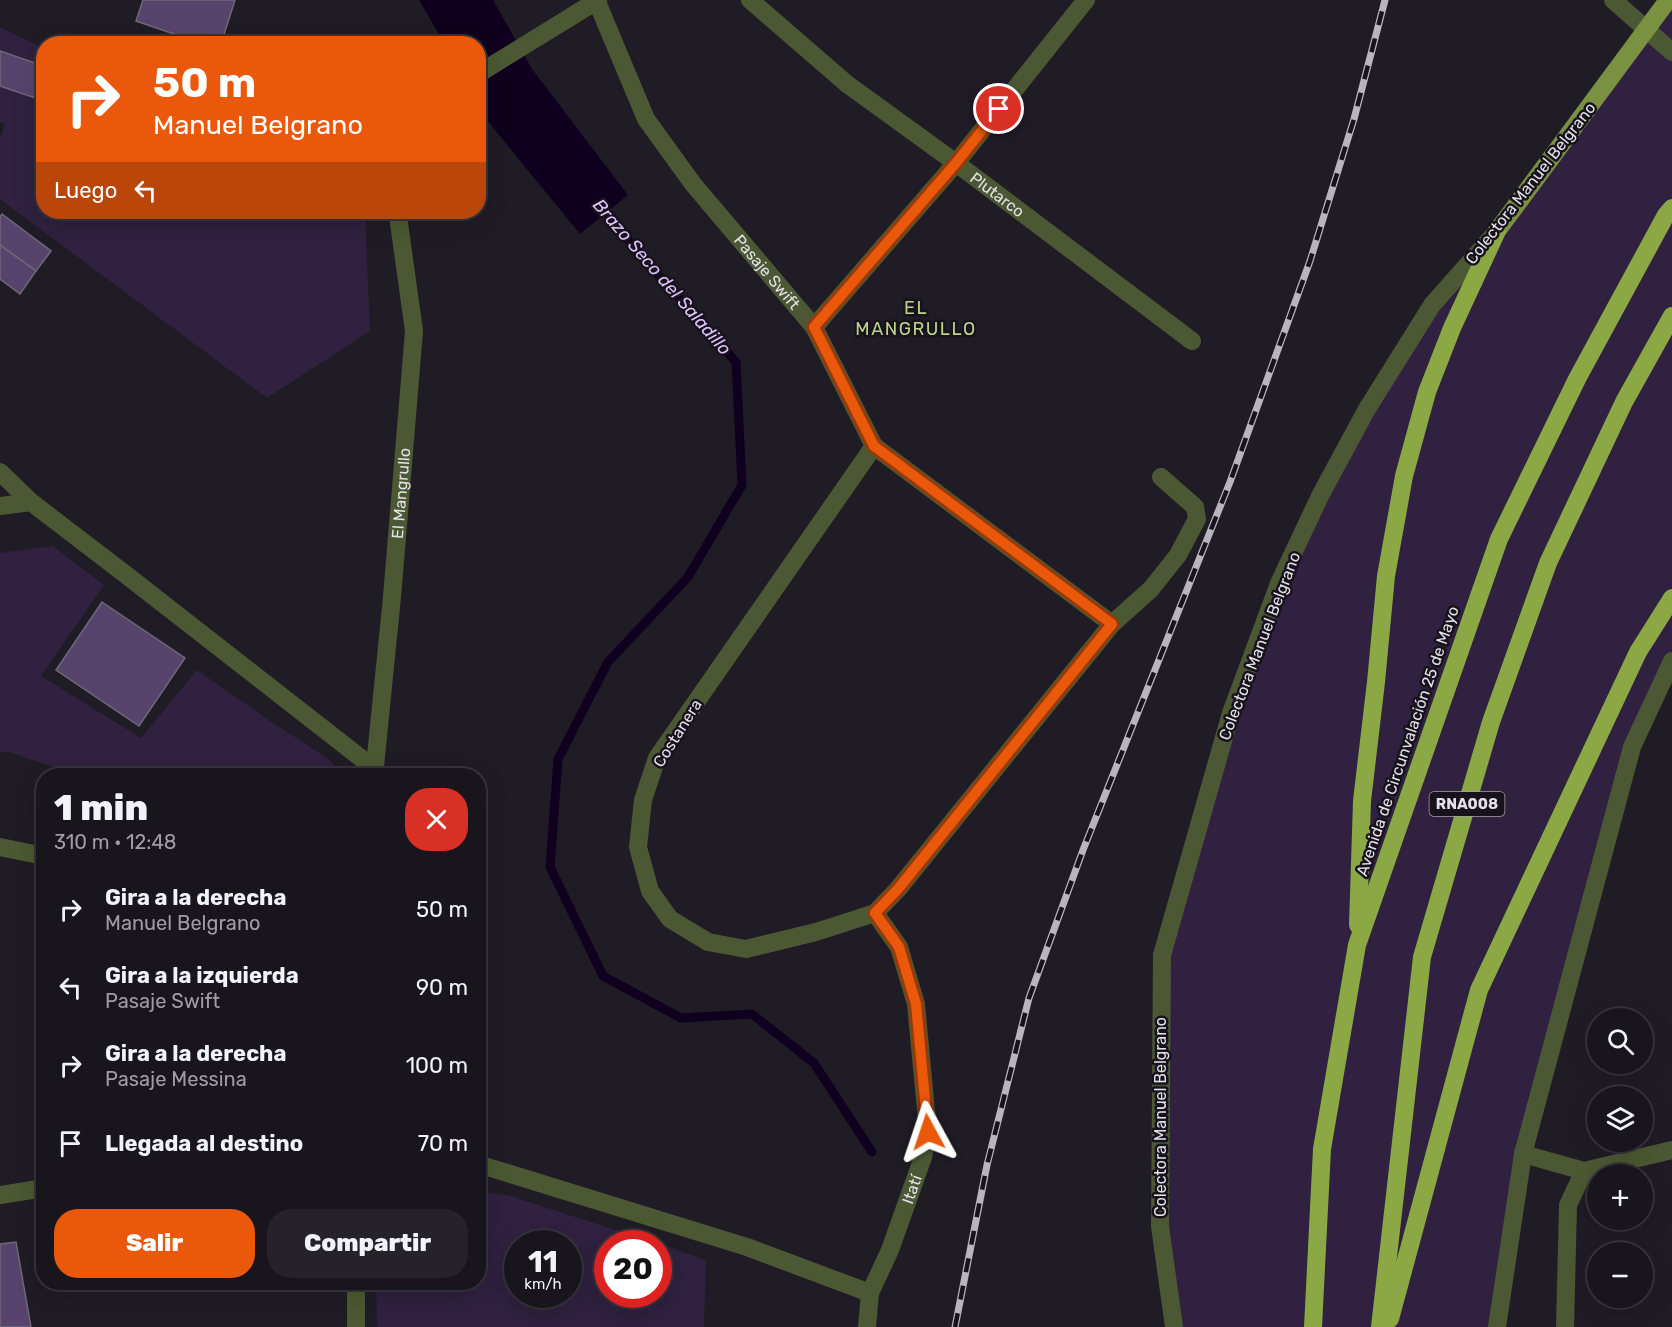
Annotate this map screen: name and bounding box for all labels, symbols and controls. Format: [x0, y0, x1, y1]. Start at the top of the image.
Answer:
text: 50 m [153, 58, 256, 108]
icon: right [54, 60, 132, 138]
pin [973, 83, 1024, 134]
icon: arrive [982, 92, 1015, 125]
street label: Colectora Manuel Belgrano [1461, 99, 1599, 268]
text: Manuel Belgrano [153, 109, 363, 141]
street label: Plutarco [966, 168, 1028, 221]
icon: left [129, 174, 162, 207]
text: Luego [54, 177, 117, 204]
water label: Brazo Seco del Saladillo [588, 194, 736, 360]
street label: Pasaje Swift [730, 231, 804, 313]
district label: EL MANGRULLO [855, 297, 977, 340]
street label: El Mangrullo [388, 447, 414, 539]
street label: Colectora Manuel Belgrano [1215, 549, 1304, 743]
street label: Avenida de Circunvalación 25 de Mayo [1352, 604, 1463, 879]
street label: Costanera [649, 696, 706, 771]
text: 1 min [54, 786, 148, 829]
button: close [405, 788, 468, 851]
road number: RNA008 [1430, 792, 1504, 816]
text: 310 m · 12:48 [54, 830, 177, 854]
text: Gira a la derecha [105, 884, 286, 911]
icon: right [54, 893, 87, 926]
text: 50 m [416, 896, 468, 923]
text: Manuel Belgrano [105, 911, 260, 935]
text: Gira a la izquierda [105, 962, 299, 989]
icon: left [54, 971, 87, 1004]
text: 90 m [416, 974, 468, 1001]
text: Pasaje Swift [105, 989, 220, 1013]
map controls [1587, 1008, 1653, 1308]
button: search [1587, 1008, 1653, 1074]
street label: Colectora Manuel Belgrano [1151, 1017, 1170, 1217]
text: Gira a la derecha [105, 1040, 286, 1067]
icon: right [54, 1049, 87, 1082]
text: 100 m [406, 1052, 468, 1079]
text: Pasaje Messina [105, 1067, 247, 1091]
button: layers [1587, 1086, 1653, 1152]
position arrow [896, 1100, 960, 1164]
icon: arrive [54, 1127, 87, 1160]
text: Llegada al destino [105, 1130, 303, 1157]
text: 70 m [418, 1130, 468, 1157]
button: + [1587, 1164, 1653, 1230]
street label: Itatí [898, 1171, 926, 1207]
button: Salir [54, 1209, 255, 1278]
button: Compartir [267, 1209, 468, 1278]
speed limit sign: 20 [594, 1230, 672, 1308]
button: − [1587, 1242, 1653, 1308]
text: 11 [528, 1244, 558, 1280]
text: km/h [524, 1275, 562, 1293]

